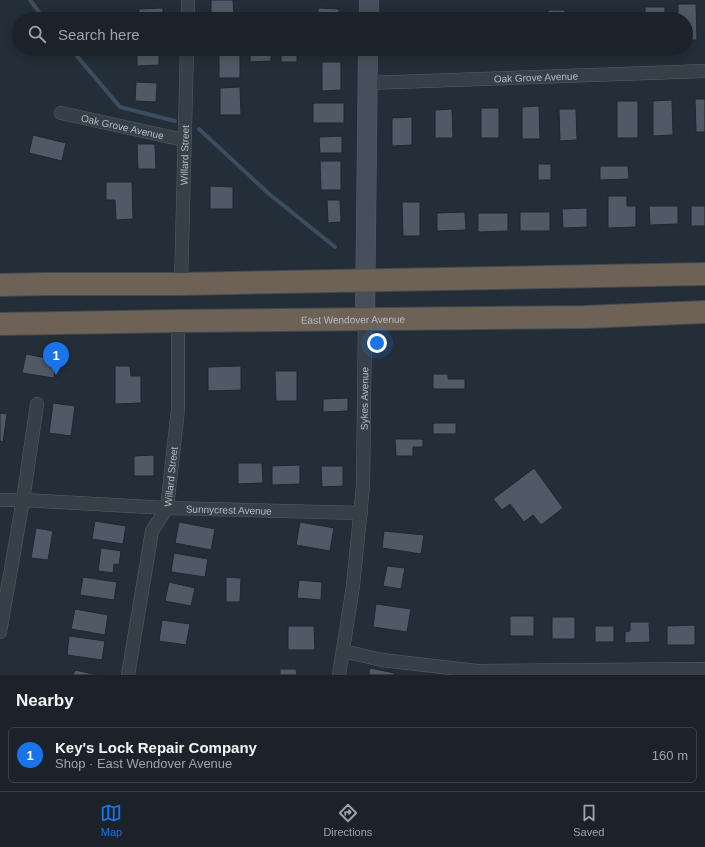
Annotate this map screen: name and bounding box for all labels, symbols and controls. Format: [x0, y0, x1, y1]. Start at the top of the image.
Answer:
search box [12, 12, 693, 56]
icon: search [26, 23, 48, 45]
text: Search here [58, 26, 140, 43]
street label: Oak Grove Avenue [494, 70, 579, 84]
street label: Oak Grove Avenue [80, 113, 165, 142]
street label: Willard Street [179, 125, 191, 185]
street label: East Wendover Avenue [301, 314, 406, 326]
your location [367, 333, 387, 353]
pin: 1 [43, 342, 69, 375]
street label: Sykes Avenue [359, 366, 370, 430]
street label: Willard Street [162, 446, 180, 507]
street label: Sunnycrest Avenue [186, 503, 272, 517]
text: Nearby [16, 691, 74, 710]
text: Key's Lock Repair Company [55, 739, 257, 756]
text: 1 [26, 748, 34, 763]
text: 160 m [652, 748, 688, 763]
text: Shop · East Wendover Avenue [55, 756, 232, 771]
tab: Map [100, 802, 122, 838]
tab: Directions [323, 802, 372, 838]
tab: Saved [573, 802, 604, 838]

